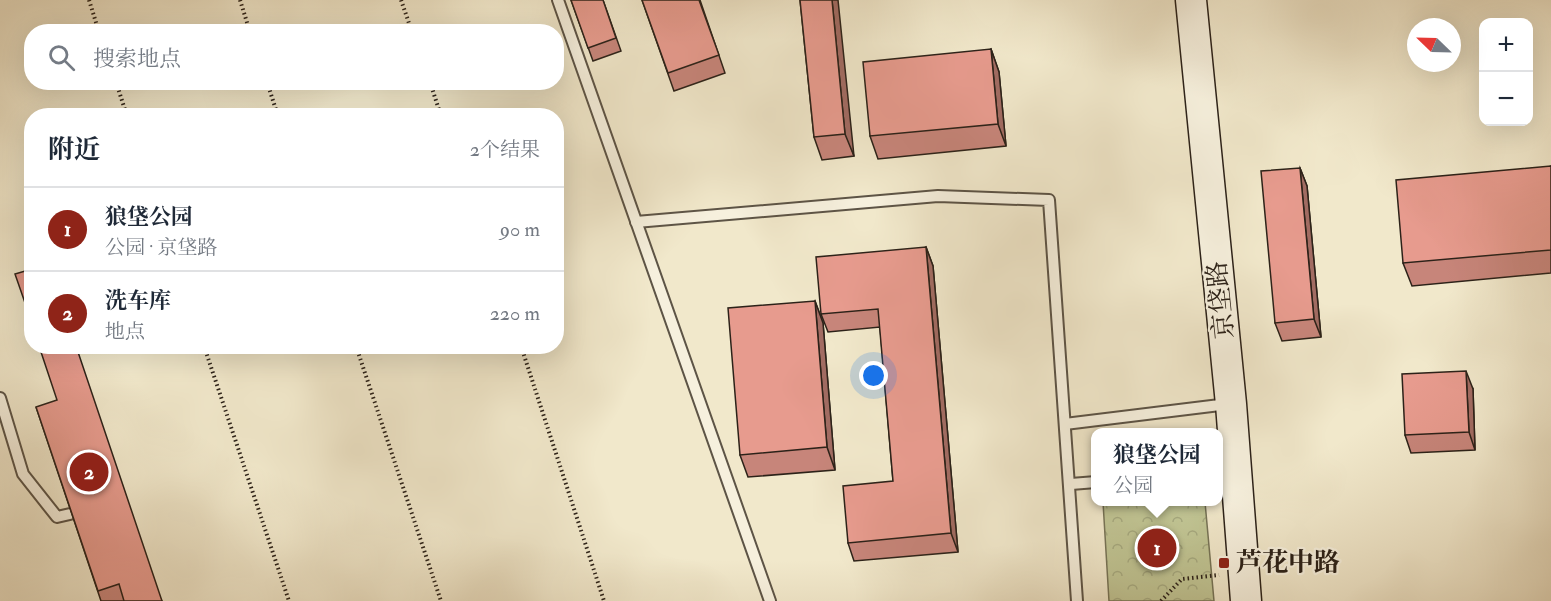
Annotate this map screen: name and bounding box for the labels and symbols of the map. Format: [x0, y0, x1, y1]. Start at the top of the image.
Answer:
north arrow [1407, 18, 1461, 72]
street label: 京垡路 [1201, 260, 1241, 340]
your location [859, 361, 888, 390]
pin: 2 [70, 450, 109, 494]
pin: 1 [1138, 526, 1176, 570]
place label: 芦花中路 [1236, 547, 1340, 579]
marker: 芦花中路 [1217, 556, 1231, 570]

